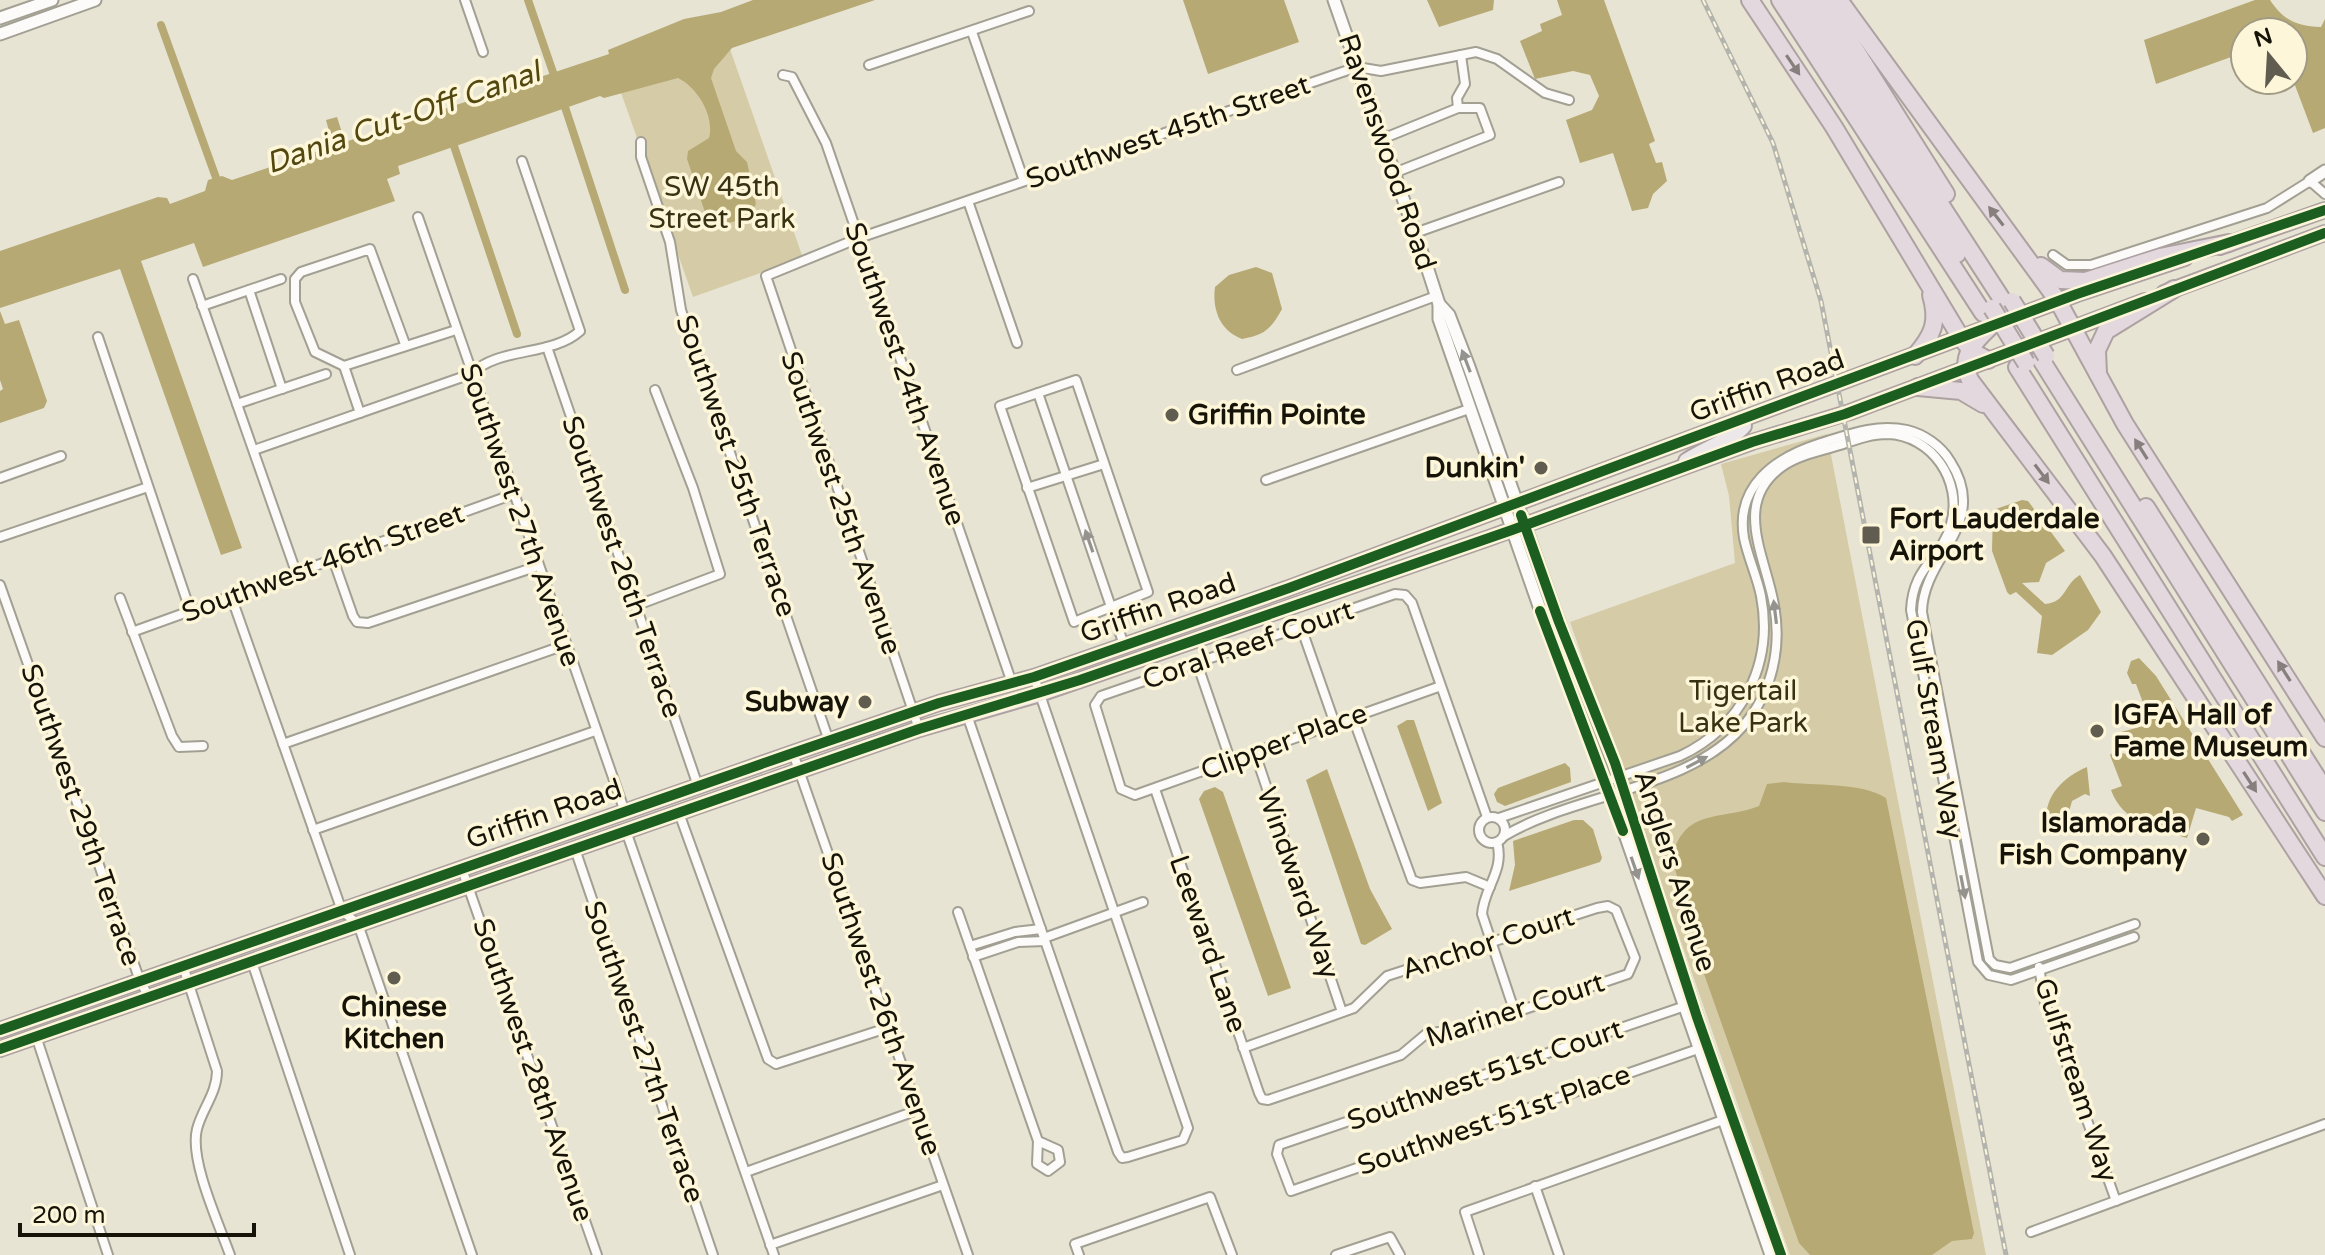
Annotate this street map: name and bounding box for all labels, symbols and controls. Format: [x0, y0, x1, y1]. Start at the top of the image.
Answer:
north arrow [2229, 16, 2309, 96]
text: N [2251, 23, 2276, 53]
street label: Ravenswood Road [1331, 29, 1443, 275]
water label: Dania Cut-Off Canal [261, 53, 548, 182]
one-way arrow [1785, 54, 1800, 76]
street label: Southwest 45th Street [1021, 67, 1315, 197]
park label: SW 45th Street Park [648, 170, 796, 236]
one-way arrow [1988, 206, 2004, 226]
street label: Southwest 24th Avenue [837, 218, 973, 530]
street label: Southwest 25th Terrace [668, 311, 804, 621]
street label: Griffin Road [1685, 342, 1849, 430]
street label: Southwest 25th Avenue [773, 347, 909, 659]
one-way arrow [1459, 348, 1472, 372]
street label: Southwest 27th Avenue [452, 359, 588, 671]
place label: Griffin Pointe [1188, 398, 1366, 432]
marker: Griffin Pointe [1163, 406, 1181, 424]
street label: Southwest 26th Terrace [554, 412, 690, 722]
one-way arrow [2133, 439, 2148, 460]
place label: Dunkin' [1425, 451, 1525, 485]
marker: Dunkin' [1532, 459, 1550, 477]
one-way arrow [2033, 464, 2049, 484]
street label: Southwest 46th Street [177, 496, 469, 630]
place label: Fort Lauderdale Airport [1889, 502, 2100, 568]
marker: Fort Lauderdale Airport [1860, 524, 1882, 546]
one-way arrow [1082, 529, 1094, 553]
street label: Griffin Road [1076, 565, 1240, 651]
street label: Coral Reef Court [1138, 593, 1358, 697]
one-way arrow [1768, 599, 1781, 624]
street label: Gulf Stream Way [1898, 616, 1970, 842]
street label: Southwest 29th Terrace [13, 660, 149, 970]
one-way arrow [2278, 660, 2292, 682]
park label: Tigertail Lake Park [1678, 674, 1808, 740]
place label: Subway [745, 685, 849, 719]
marker: Subway [856, 693, 874, 711]
street label: Clipper Place [1196, 696, 1372, 788]
place label: IGFA Hall of Fame Museum [2113, 698, 2308, 764]
marker: IGFA Hall of Fame Museum [2088, 722, 2106, 740]
one-way arrow [1685, 756, 1708, 769]
street label: Anglers Avenue [1626, 766, 1724, 976]
street label: Griffin Road [462, 771, 626, 857]
one-way arrow [2242, 772, 2257, 793]
street label: Windward Way [1249, 783, 1347, 983]
place label: Islamorada Fish Company [1999, 806, 2187, 872]
marker: Islamorada Fish Company [2194, 830, 2212, 848]
street label: Southwest 26th Avenue [813, 848, 949, 1160]
street label: Leeward Lane [1162, 851, 1254, 1037]
one-way arrow [1630, 856, 1642, 880]
one-way arrow [1957, 875, 1969, 900]
street label: Southwest 27th Terrace [576, 897, 712, 1207]
street label: Anchor Court [1397, 899, 1579, 987]
street label: Southwest 28th Avenue [465, 914, 601, 1226]
street label: Mariner Court [1421, 965, 1609, 1055]
marker: Chinese Kitchen [385, 969, 403, 987]
street label: Gulfstream Way [2027, 974, 2125, 1186]
place label: Chinese Kitchen [341, 990, 447, 1056]
street label: Southwest 51st Court [1343, 1012, 1627, 1138]
street label: Southwest 51st Place [1353, 1057, 1635, 1183]
scale bar [20, 1187, 254, 1237]
text: 200 m [32, 1201, 106, 1230]

